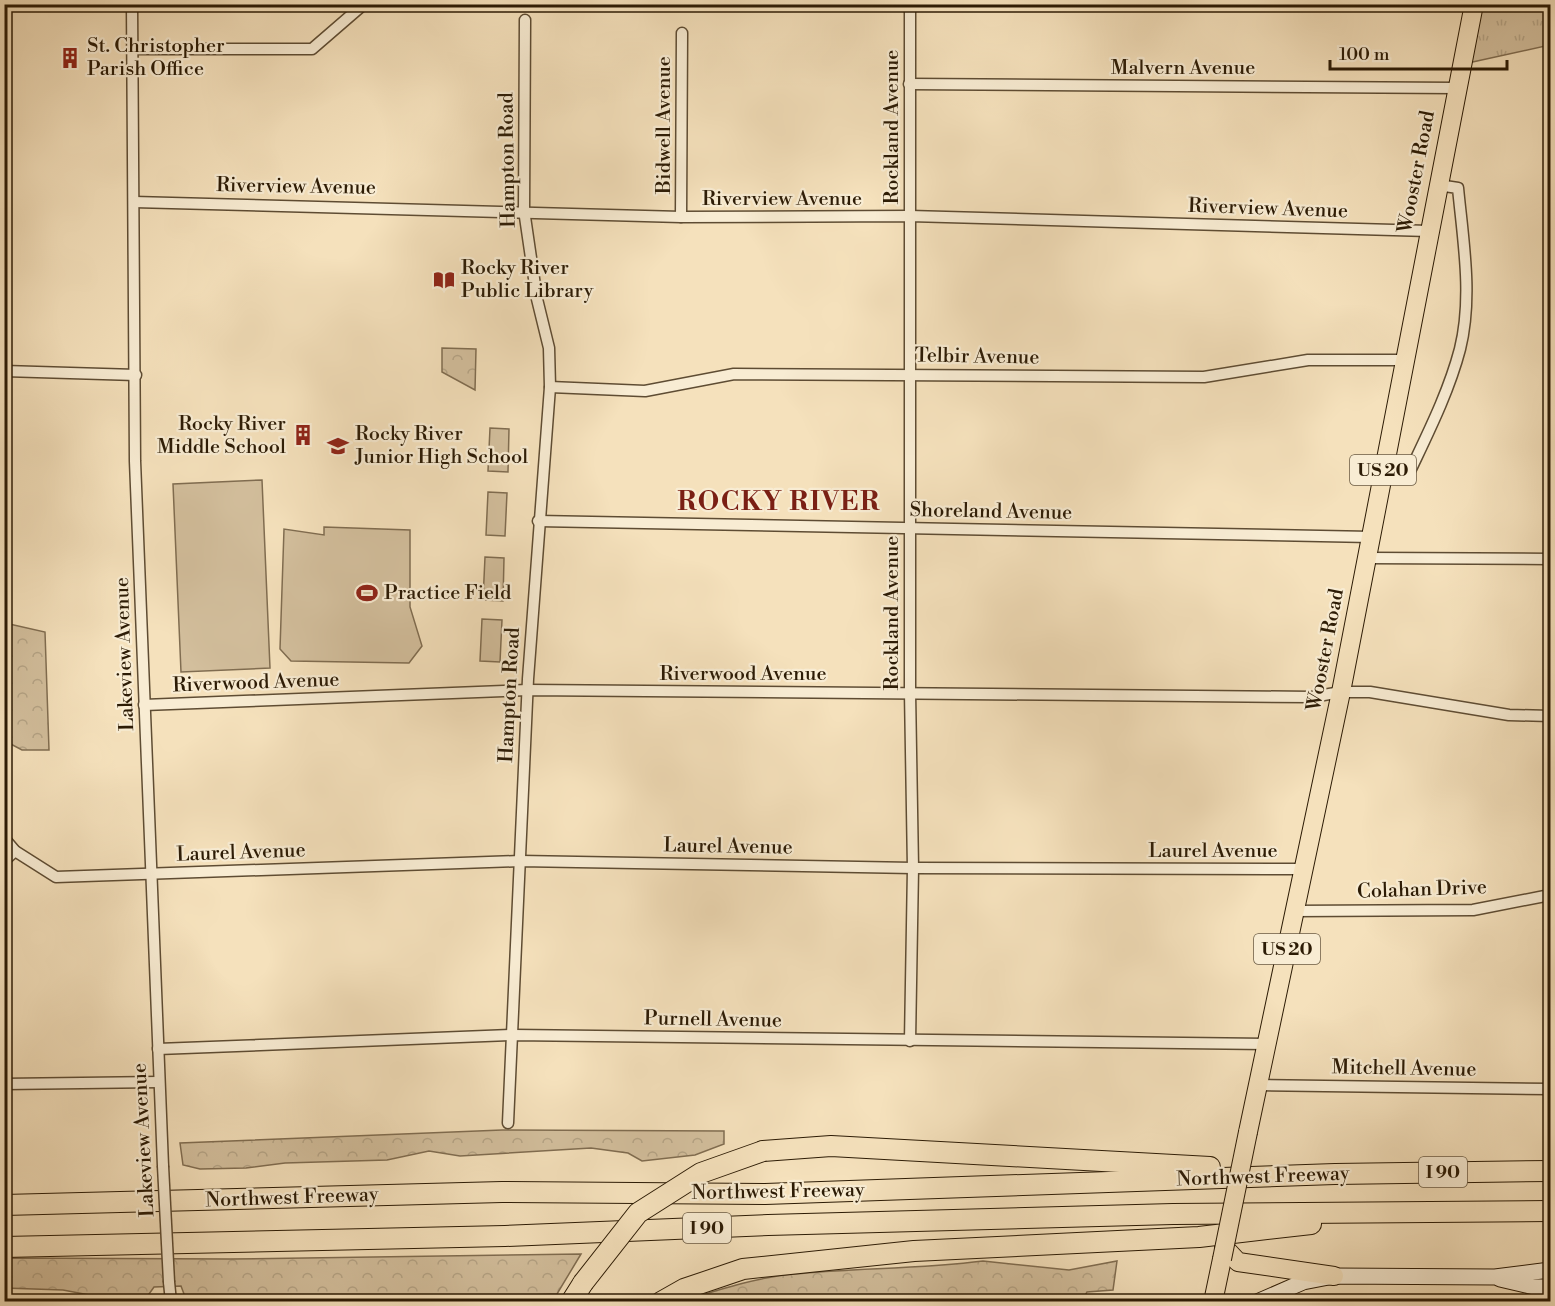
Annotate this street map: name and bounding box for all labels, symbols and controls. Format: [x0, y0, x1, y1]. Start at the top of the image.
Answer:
scale bar [1330, 33, 1507, 71]
place label: St. Christopher Parish Office [87, 34, 225, 82]
text: 100 m [1339, 43, 1390, 66]
building icon: St. Christopher Parish Office [58, 46, 82, 70]
street label: Rockland Avenue [880, 50, 905, 204]
street label: Bidwell Avenue [652, 56, 677, 195]
street label: Malvern Avenue [1111, 56, 1255, 81]
street label: Hampton Road [494, 91, 522, 228]
street label: Wooster Road [1393, 108, 1441, 236]
street label: Riverview Avenue [216, 173, 376, 201]
street label: Riverview Avenue [702, 187, 862, 212]
street label: Riverview Avenue [1188, 194, 1348, 224]
place label: Rocky River Public Library [461, 256, 594, 304]
library icon: Rocky River Public Library [432, 268, 456, 292]
street label: Telbir Avenue [914, 343, 1040, 371]
place label: Rocky River Middle School [157, 412, 286, 460]
place label: Rocky River Junior High School [354, 422, 528, 470]
building icon: Rocky River Middle School [291, 423, 315, 447]
school or university icon: Rocky River Junior High School [326, 434, 350, 458]
road number: US 20 [1350, 455, 1416, 485]
district label: ROCKY RIVER [677, 486, 881, 518]
street label: Shoreland Avenue [909, 498, 1073, 526]
street label: Rockland Avenue [880, 536, 905, 690]
street label: Lakeview Avenue [110, 577, 140, 731]
sports icon: Practice Field [355, 581, 379, 605]
place label: Practice Field [384, 581, 512, 606]
street label: Wooster Road [1302, 586, 1350, 714]
street label: Hampton Road [494, 626, 526, 763]
street label: Riverwood Avenue [659, 662, 827, 687]
street label: Riverwood Avenue [172, 668, 340, 698]
street label: Laurel Avenue [663, 833, 793, 861]
street label: Laurel Avenue [176, 838, 306, 868]
street label: Laurel Avenue [1148, 839, 1278, 864]
street label: Colahan Drive [1357, 875, 1487, 905]
road number: US 20 [1254, 934, 1320, 964]
street label: Purnell Avenue [644, 1006, 782, 1034]
street label: Mitchell Avenue [1331, 1055, 1477, 1083]
street label: Lakeview Avenue [127, 1062, 161, 1218]
road number: I 90 [1419, 1157, 1467, 1187]
street label: Northwest Freeway [1176, 1161, 1350, 1193]
street label: Northwest Freeway [691, 1178, 865, 1206]
street label: Northwest Freeway [205, 1182, 379, 1214]
road number: I 90 [683, 1213, 731, 1243]

